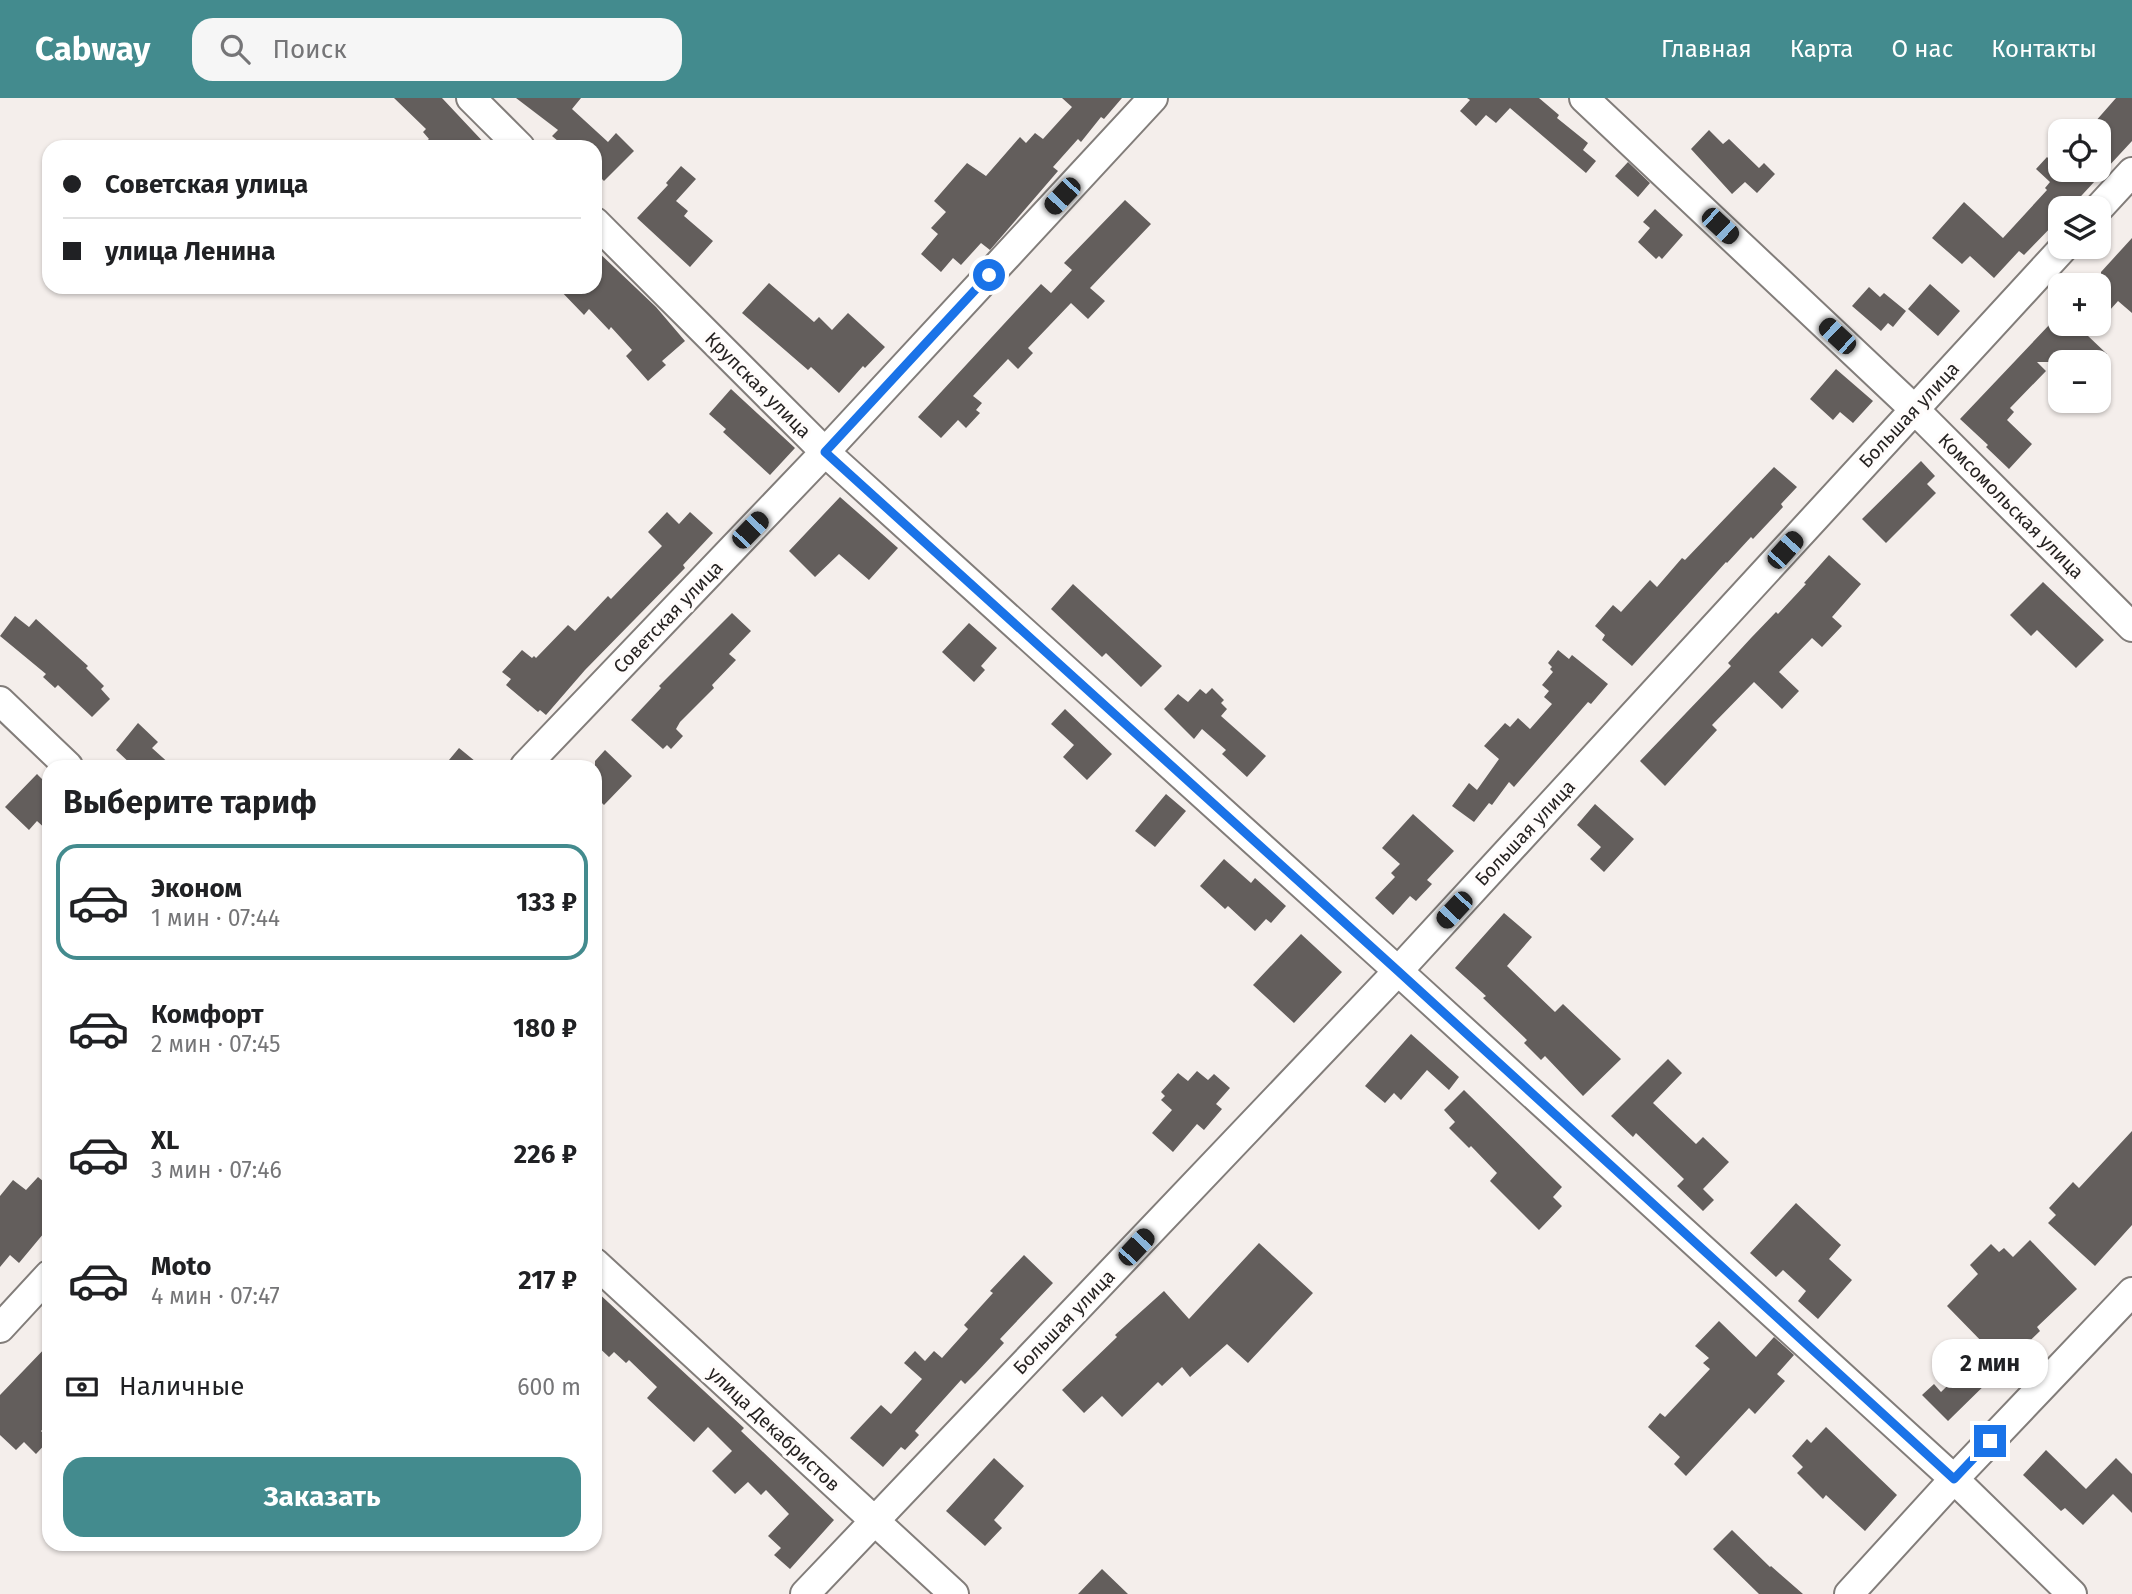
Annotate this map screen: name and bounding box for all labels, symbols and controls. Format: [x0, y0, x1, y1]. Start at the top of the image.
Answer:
search box [192, 18, 682, 81]
text: Cabway [35, 29, 150, 69]
icon: search [216, 30, 254, 68]
text: Поиск [272, 34, 347, 65]
text: Главная [1661, 35, 1752, 63]
text: Карта [1790, 35, 1853, 63]
text: О нас [1891, 35, 1953, 63]
text: Контакты [1991, 35, 2097, 63]
map controls [2048, 119, 2111, 413]
button: locate [2048, 119, 2111, 182]
text: Советская улица [105, 169, 308, 200]
car [1040, 173, 1085, 219]
button: layers [2048, 196, 2111, 259]
car [1698, 204, 1743, 248]
text: улица Ленина [105, 236, 276, 267]
route start [973, 259, 1005, 291]
button: + [2048, 273, 2111, 336]
car [1815, 314, 1860, 358]
street label: Крупская улица [700, 327, 816, 443]
button: − [2048, 350, 2111, 413]
street label: Большая улица [1854, 357, 1964, 473]
street label: Комсомольская улица [1933, 428, 2089, 584]
car [728, 508, 773, 552]
car [1764, 527, 1807, 573]
street label: Советская улица [609, 556, 727, 678]
street label: Большая улица [1470, 775, 1580, 891]
text: Выберите тариф [63, 783, 317, 821]
icon: car [67, 871, 130, 934]
text: Эконом [151, 873, 242, 904]
text: 133 ₽ [516, 887, 577, 918]
car [1432, 887, 1477, 933]
text: 1 мин · 07:44 [151, 904, 280, 932]
icon: car [67, 997, 130, 1060]
text: Комфорт [151, 999, 264, 1030]
text: 180 ₽ [513, 1013, 577, 1044]
text: 2 мин · 07:45 [151, 1030, 281, 1058]
icon: car [67, 1123, 130, 1186]
text: XL [151, 1125, 179, 1156]
text: 226 ₽ [514, 1139, 577, 1170]
text: 3 мин · 07:46 [151, 1156, 282, 1184]
car [1114, 1224, 1159, 1270]
icon: car [67, 1249, 130, 1312]
text: Moto [151, 1251, 211, 1282]
text: 217 ₽ [518, 1265, 577, 1296]
street label: Большая улица [1008, 1265, 1120, 1379]
text: 4 мин · 07:47 [151, 1282, 280, 1310]
callout: 2 мин [1932, 1340, 2048, 1388]
text: 2 мин [1960, 1349, 2020, 1377]
street label: улица Декабристов [703, 1362, 845, 1496]
icon: cash [63, 1368, 101, 1406]
text: Наличные [119, 1371, 244, 1402]
text: 600 m [517, 1373, 581, 1401]
route end [1974, 1425, 2006, 1457]
button: Заказать [63, 1457, 581, 1537]

